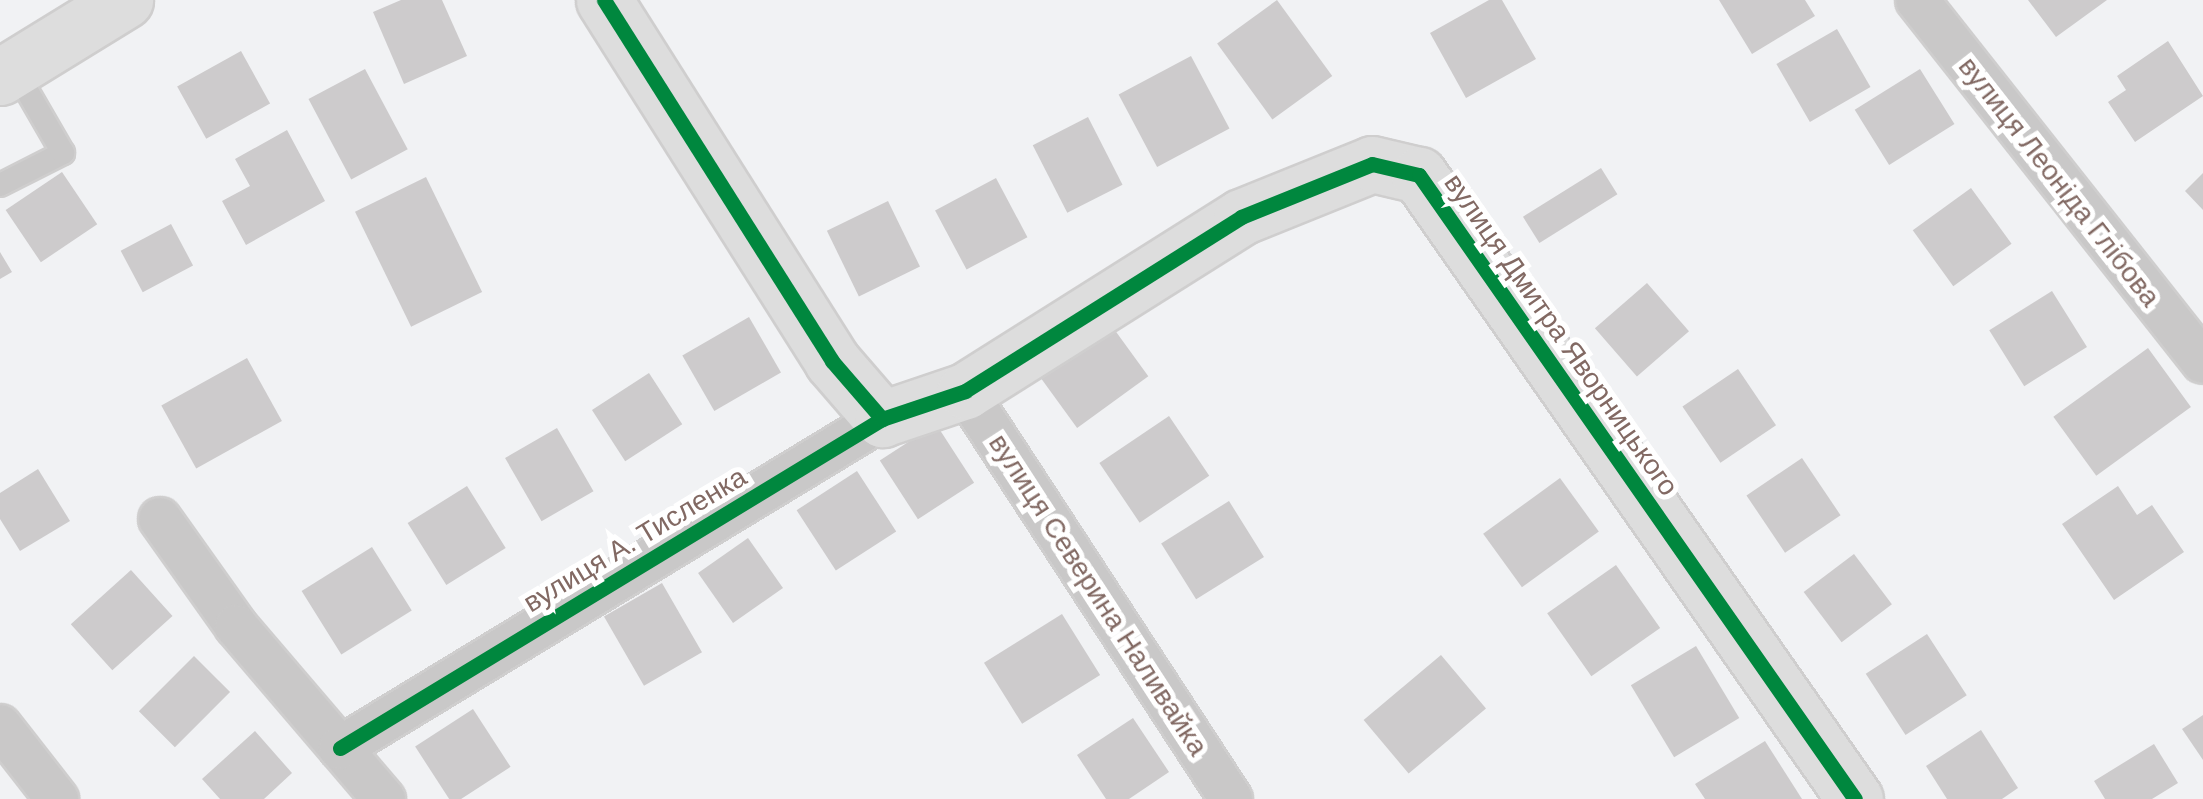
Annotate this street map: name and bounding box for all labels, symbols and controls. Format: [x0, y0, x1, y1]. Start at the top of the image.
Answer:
street label: вулиця Леоніда Глібова [1951, 51, 2167, 313]
street label: вулиця Дмитра Яворницького [1437, 168, 1685, 502]
street label: вулиця Северина Наливайка [981, 428, 1215, 762]
street label: вулиця А. Тисленка [517, 460, 753, 620]

